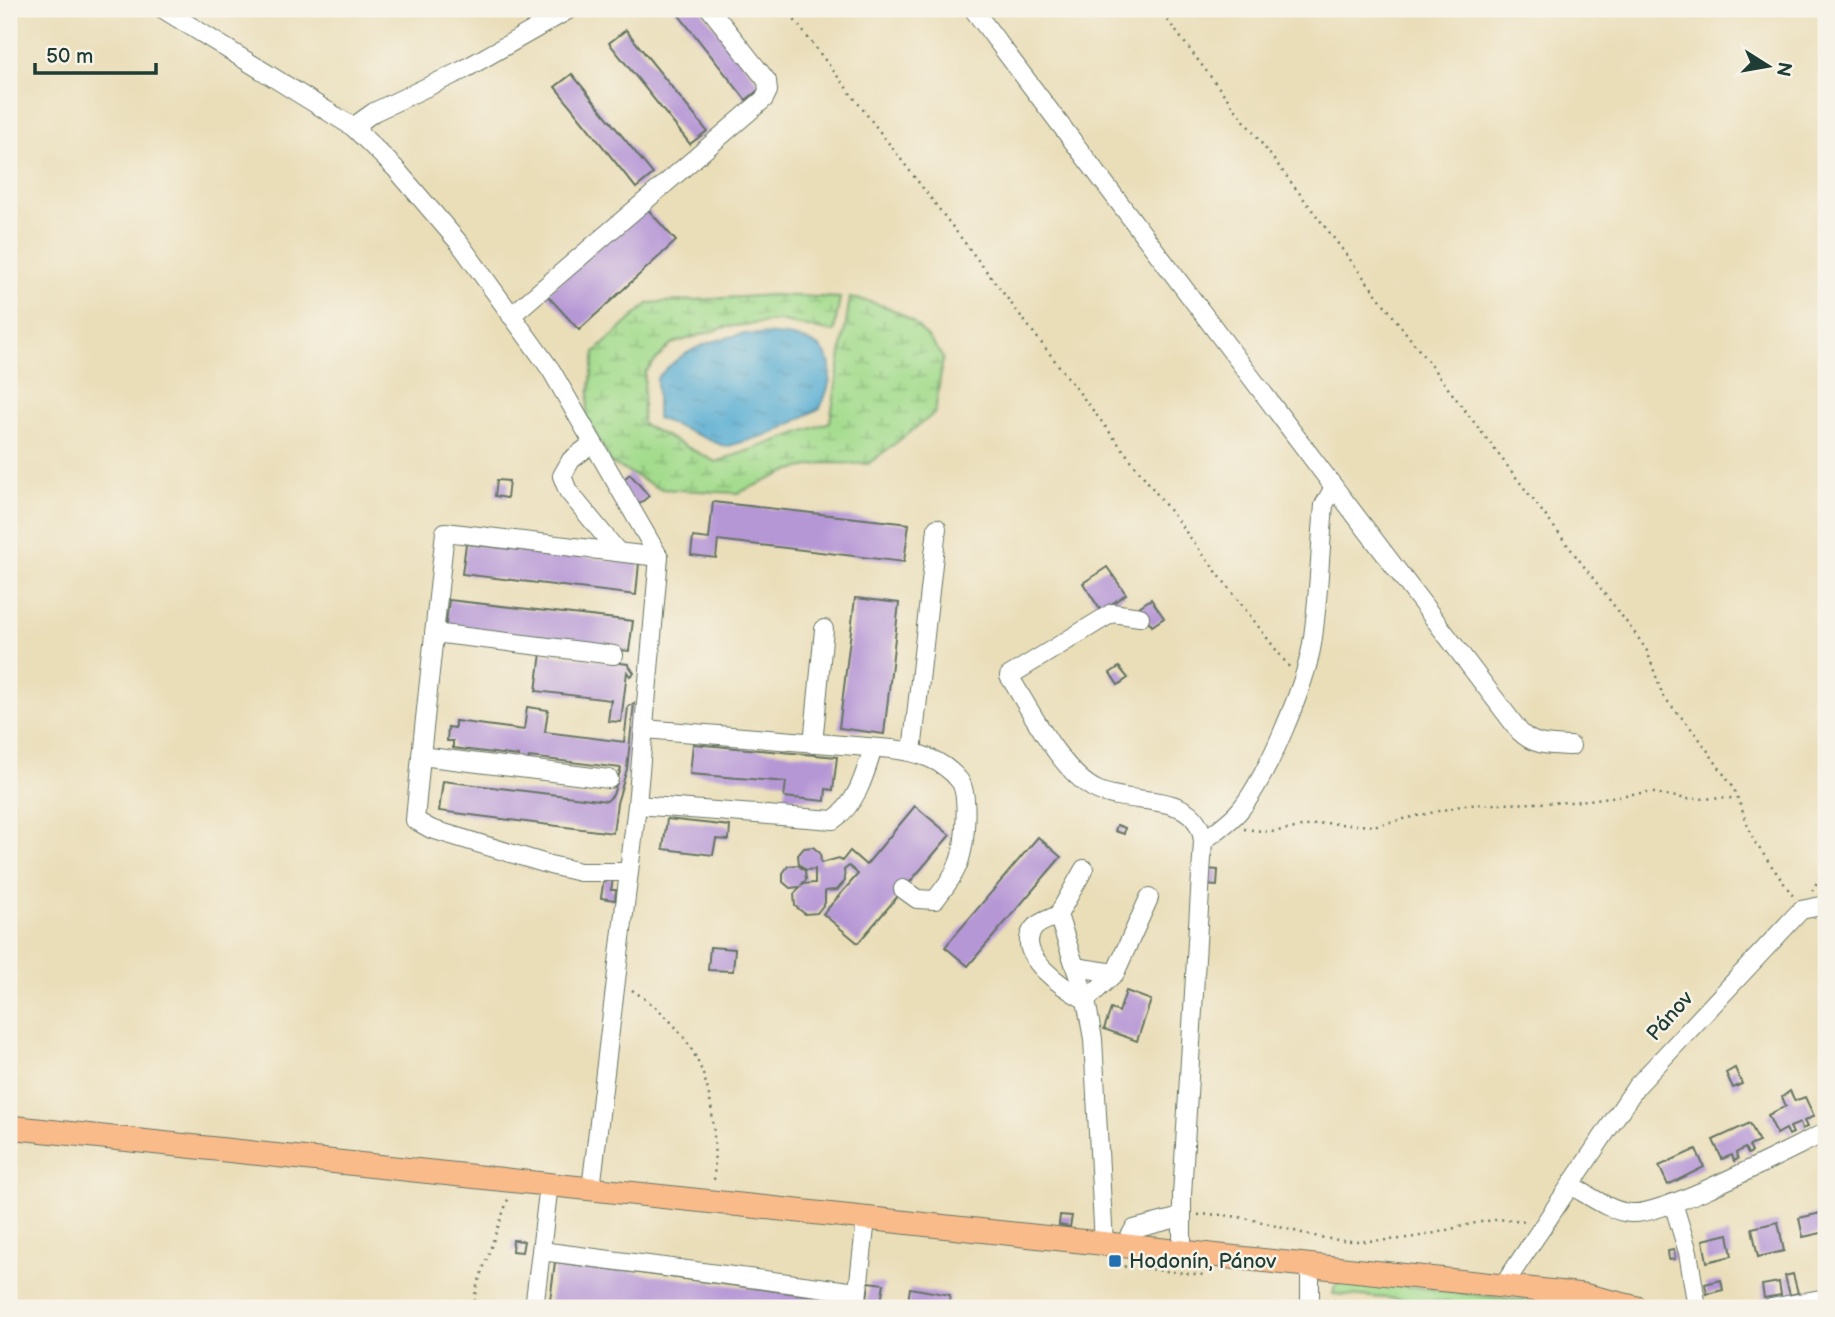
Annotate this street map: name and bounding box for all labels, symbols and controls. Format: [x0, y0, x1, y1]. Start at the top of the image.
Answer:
scale bar [35, 32, 156, 76]
north arrow [1734, 32, 1804, 102]
text: 50 m [46, 44, 93, 69]
text: N [1771, 60, 1796, 78]
street label: Pánov [1641, 985, 1699, 1046]
place label: Hodonín, Pánov [1129, 1249, 1277, 1274]
marker: Hodonín, Pánov [1107, 1253, 1123, 1269]

